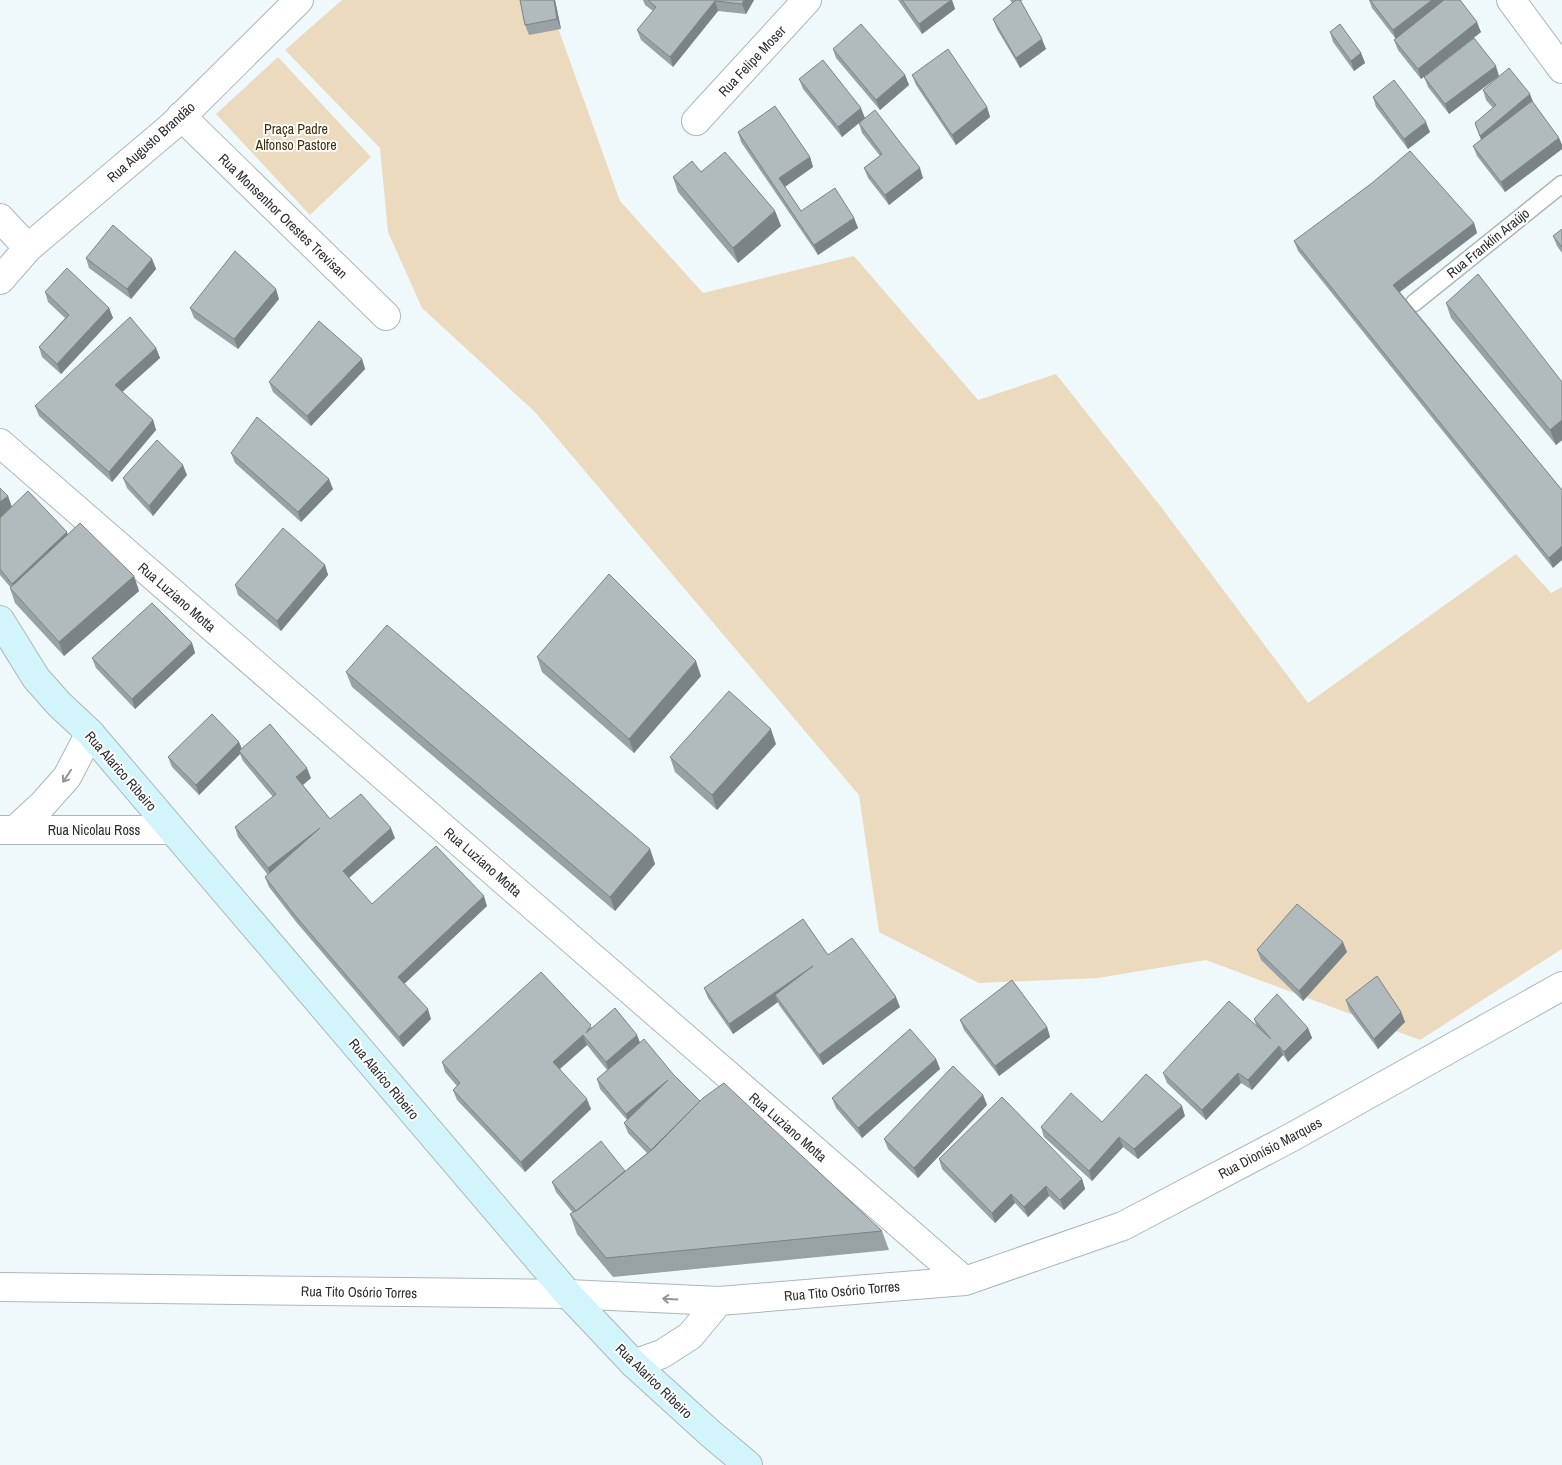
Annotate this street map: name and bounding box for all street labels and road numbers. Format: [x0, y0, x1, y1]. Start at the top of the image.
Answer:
street label: Rua Felipe Moser [714, 22, 790, 100]
street label: Rua Augusto Brandão [103, 98, 199, 186]
street label: Rua Monsenhor Orestes Trevisan [215, 150, 351, 282]
street label: Rua Franklin Araújo [1443, 204, 1533, 282]
street label: Rua Luziano Motta [134, 558, 220, 636]
street label: Rua Alarico Ribeiro [81, 727, 161, 815]
street label: Rua Nicolau Ross [48, 821, 141, 839]
street label: Rua Luziano Motta [440, 823, 526, 901]
street label: Rua Alarico Ribeiro [345, 1035, 423, 1123]
street label: Rua Luziano Motta [745, 1088, 831, 1166]
street label: Rua Dionísio Marques [1215, 1113, 1325, 1183]
street label: Rua Tito Osório Torres [783, 1277, 901, 1305]
street label: Rua Tito Osório Torres [301, 1282, 417, 1302]
street label: Rua Alarico Ribeiro [612, 1340, 696, 1422]

